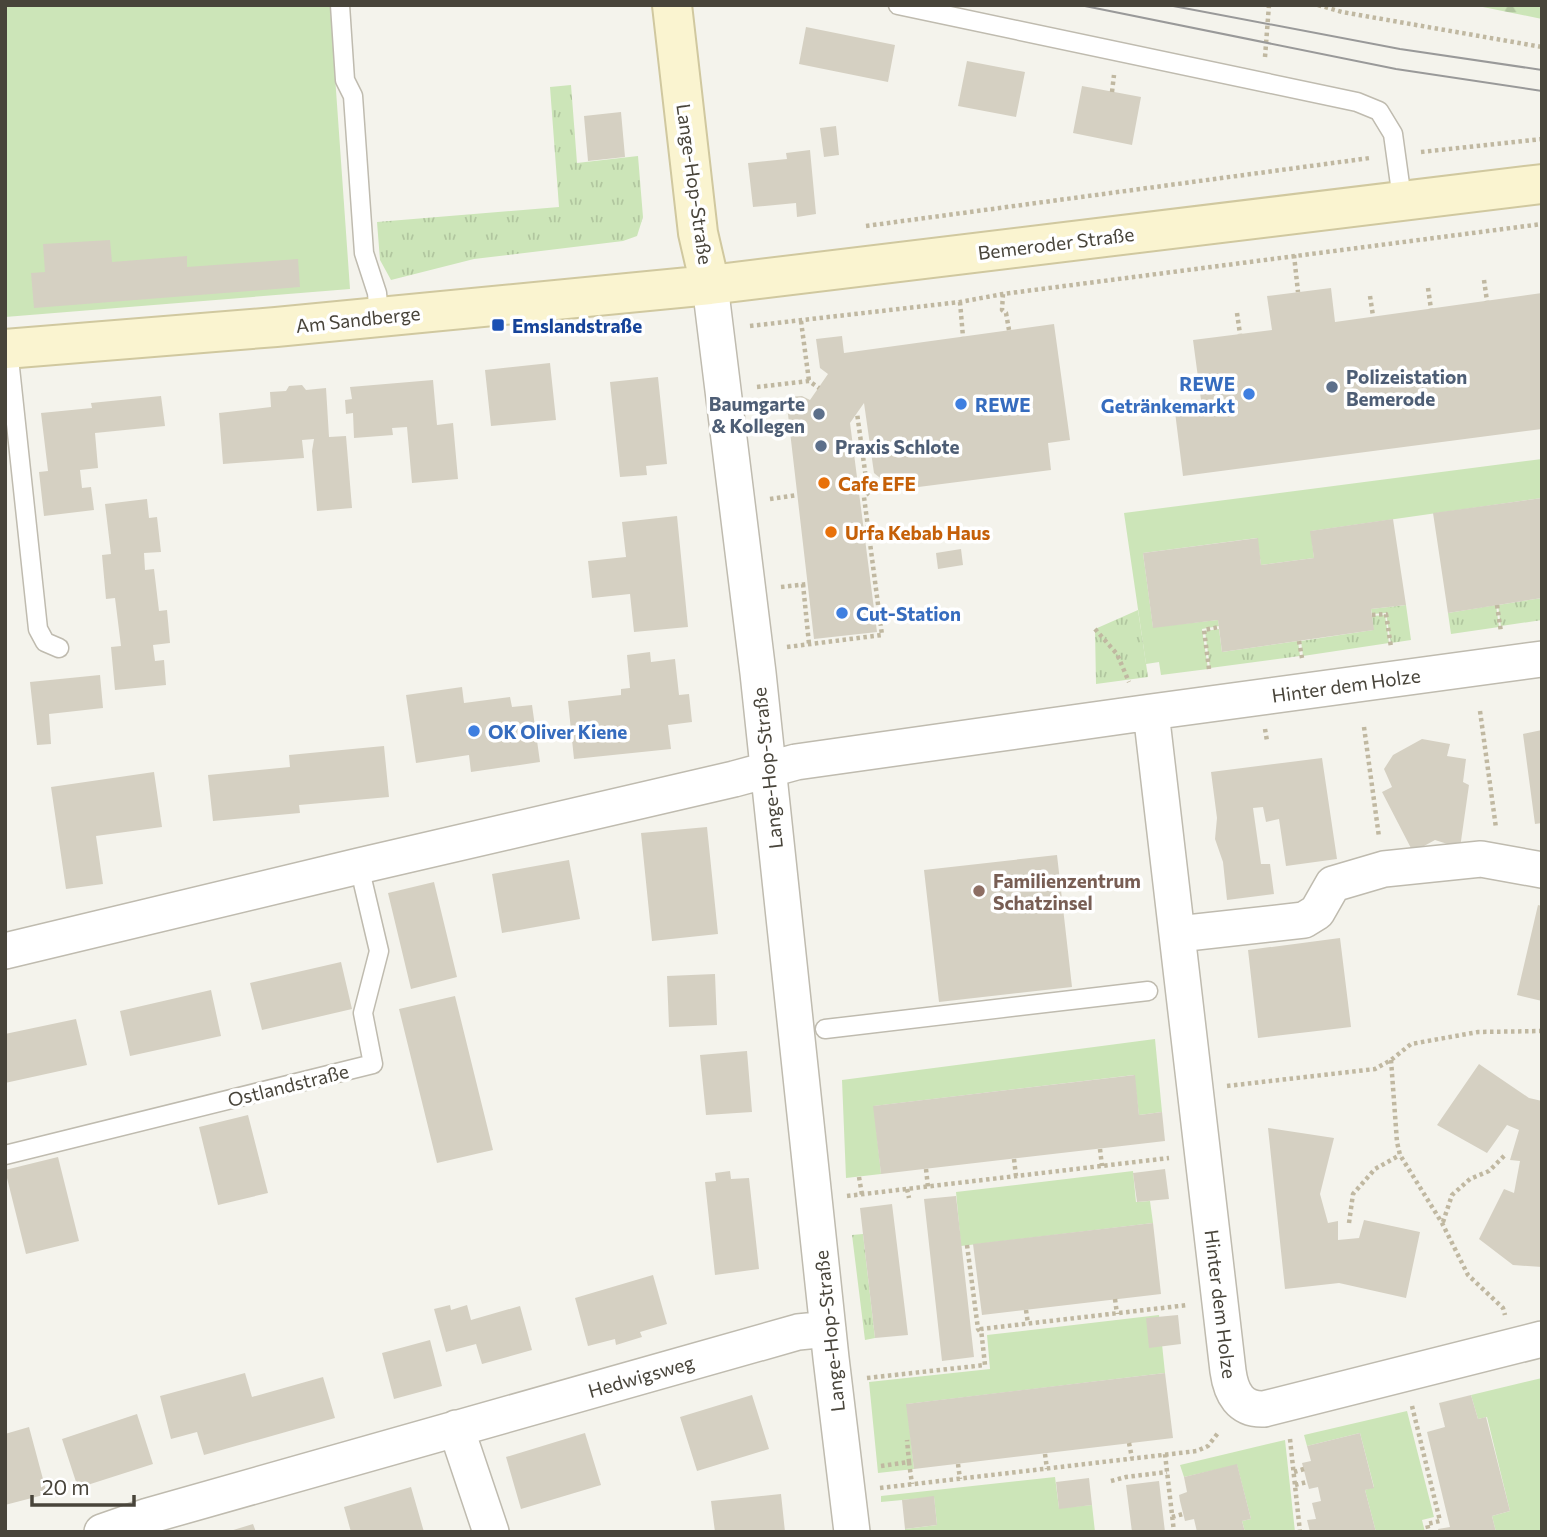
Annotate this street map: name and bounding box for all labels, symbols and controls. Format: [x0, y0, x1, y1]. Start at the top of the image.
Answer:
street label: Lange-Hop-Straße [672, 102, 718, 266]
street label: Bemeroder Straße [977, 222, 1135, 264]
street label: Am Sandberge [295, 301, 421, 337]
place label: Emslandstraße [512, 314, 642, 337]
marker: Emslandstraße [490, 317, 506, 333]
place label: Polizeistation Bemerode [1346, 365, 1467, 410]
place label: REWE Getränkemarkt [1101, 372, 1235, 417]
marker: Polizeistation Bemerode [1324, 379, 1340, 395]
marker: REWE Getränkemarkt [1241, 386, 1257, 402]
place label: Baumgarte & Kollegen [709, 392, 805, 437]
place label: REWE [975, 393, 1031, 416]
marker: REWE [953, 396, 969, 412]
marker: Baumgarte & Kollegen [811, 406, 827, 422]
place label: Praxis Schlote [835, 435, 960, 458]
marker: Praxis Schlote [813, 438, 829, 454]
place label: Cafe EFE [838, 472, 916, 495]
marker: Cafe EFE [816, 475, 832, 491]
place label: Urfa Kebab Haus [845, 521, 991, 544]
marker: Urfa Kebab Haus [823, 524, 839, 540]
place label: Cut-Station [856, 602, 961, 625]
marker: Cut-Station [834, 605, 850, 621]
street label: Hinter dem Holze [1270, 663, 1422, 707]
street label: Lange-Hop-Straße [747, 686, 787, 850]
place label: OK Oliver Kiene [488, 720, 627, 743]
marker: OK Oliver Kiene [466, 723, 482, 739]
place label: Familienzentrum Schatzinsel [993, 869, 1141, 914]
marker: Familienzentrum Schatzinsel [971, 883, 987, 899]
street label: Ostlandstraße [225, 1059, 351, 1111]
street label: Hinter dem Holze [1200, 1228, 1242, 1380]
street label: Lange-Hop-Straße [809, 1249, 849, 1413]
street label: Hedwigsweg [585, 1350, 697, 1402]
scale bar [32, 1464, 133, 1508]
text: 20 m [42, 1474, 90, 1499]

